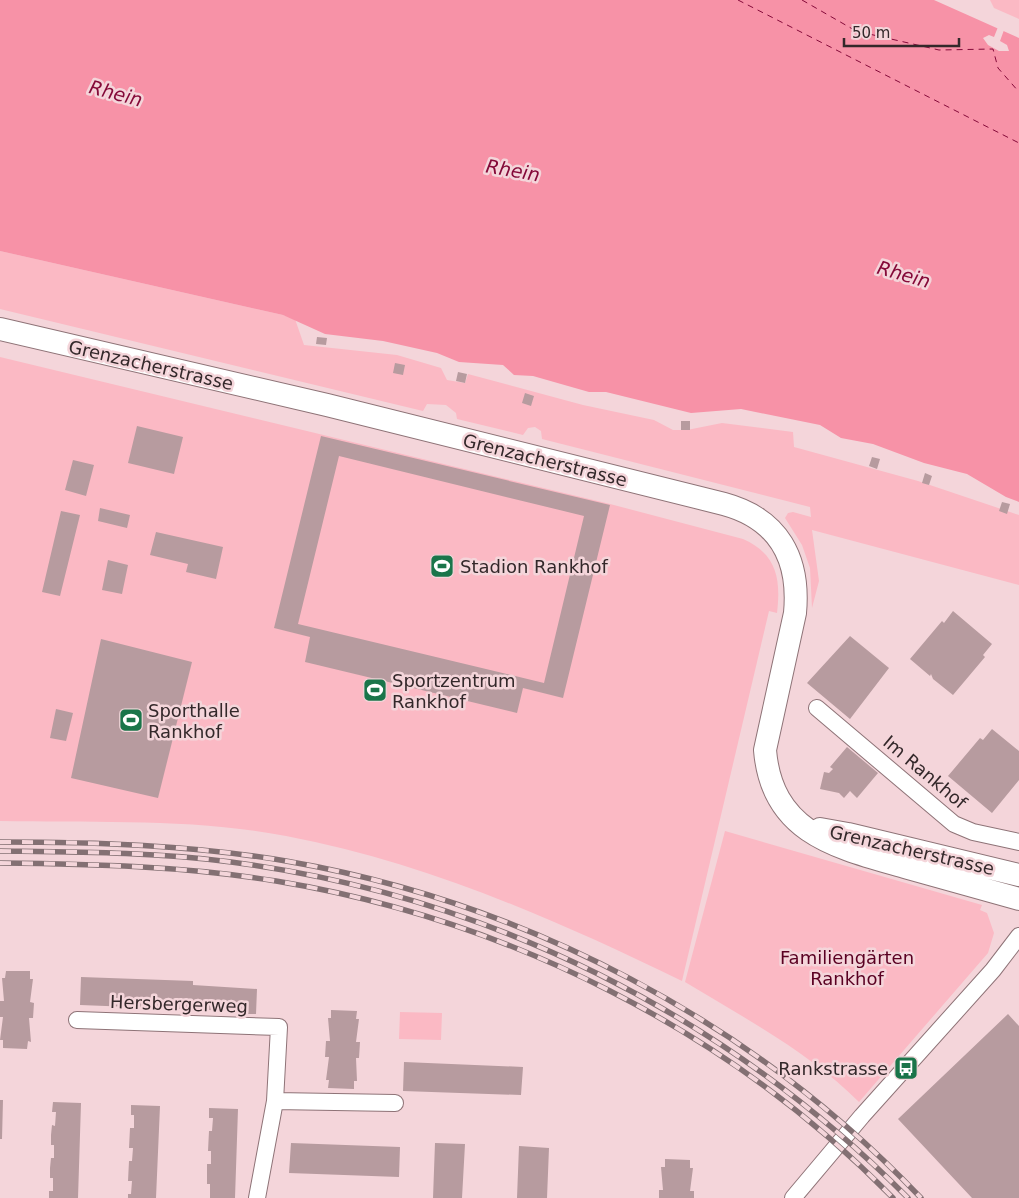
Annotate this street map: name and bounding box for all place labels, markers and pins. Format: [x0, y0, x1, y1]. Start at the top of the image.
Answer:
sports icon: Stadion Rankhof [429, 553, 455, 579]
place label: Stadion Rankhof [460, 556, 608, 577]
place label: Sportzentrum Rankhof [392, 670, 516, 712]
sports icon: Sportzentrum Rankhof [362, 677, 388, 703]
place label: Sporthalle Rankhof [148, 700, 240, 742]
sports icon: Sporthalle Rankhof [118, 707, 144, 733]
bus stop icon: Rankstrasse [893, 1055, 919, 1081]
place label: Rankstrasse [778, 1058, 888, 1079]

